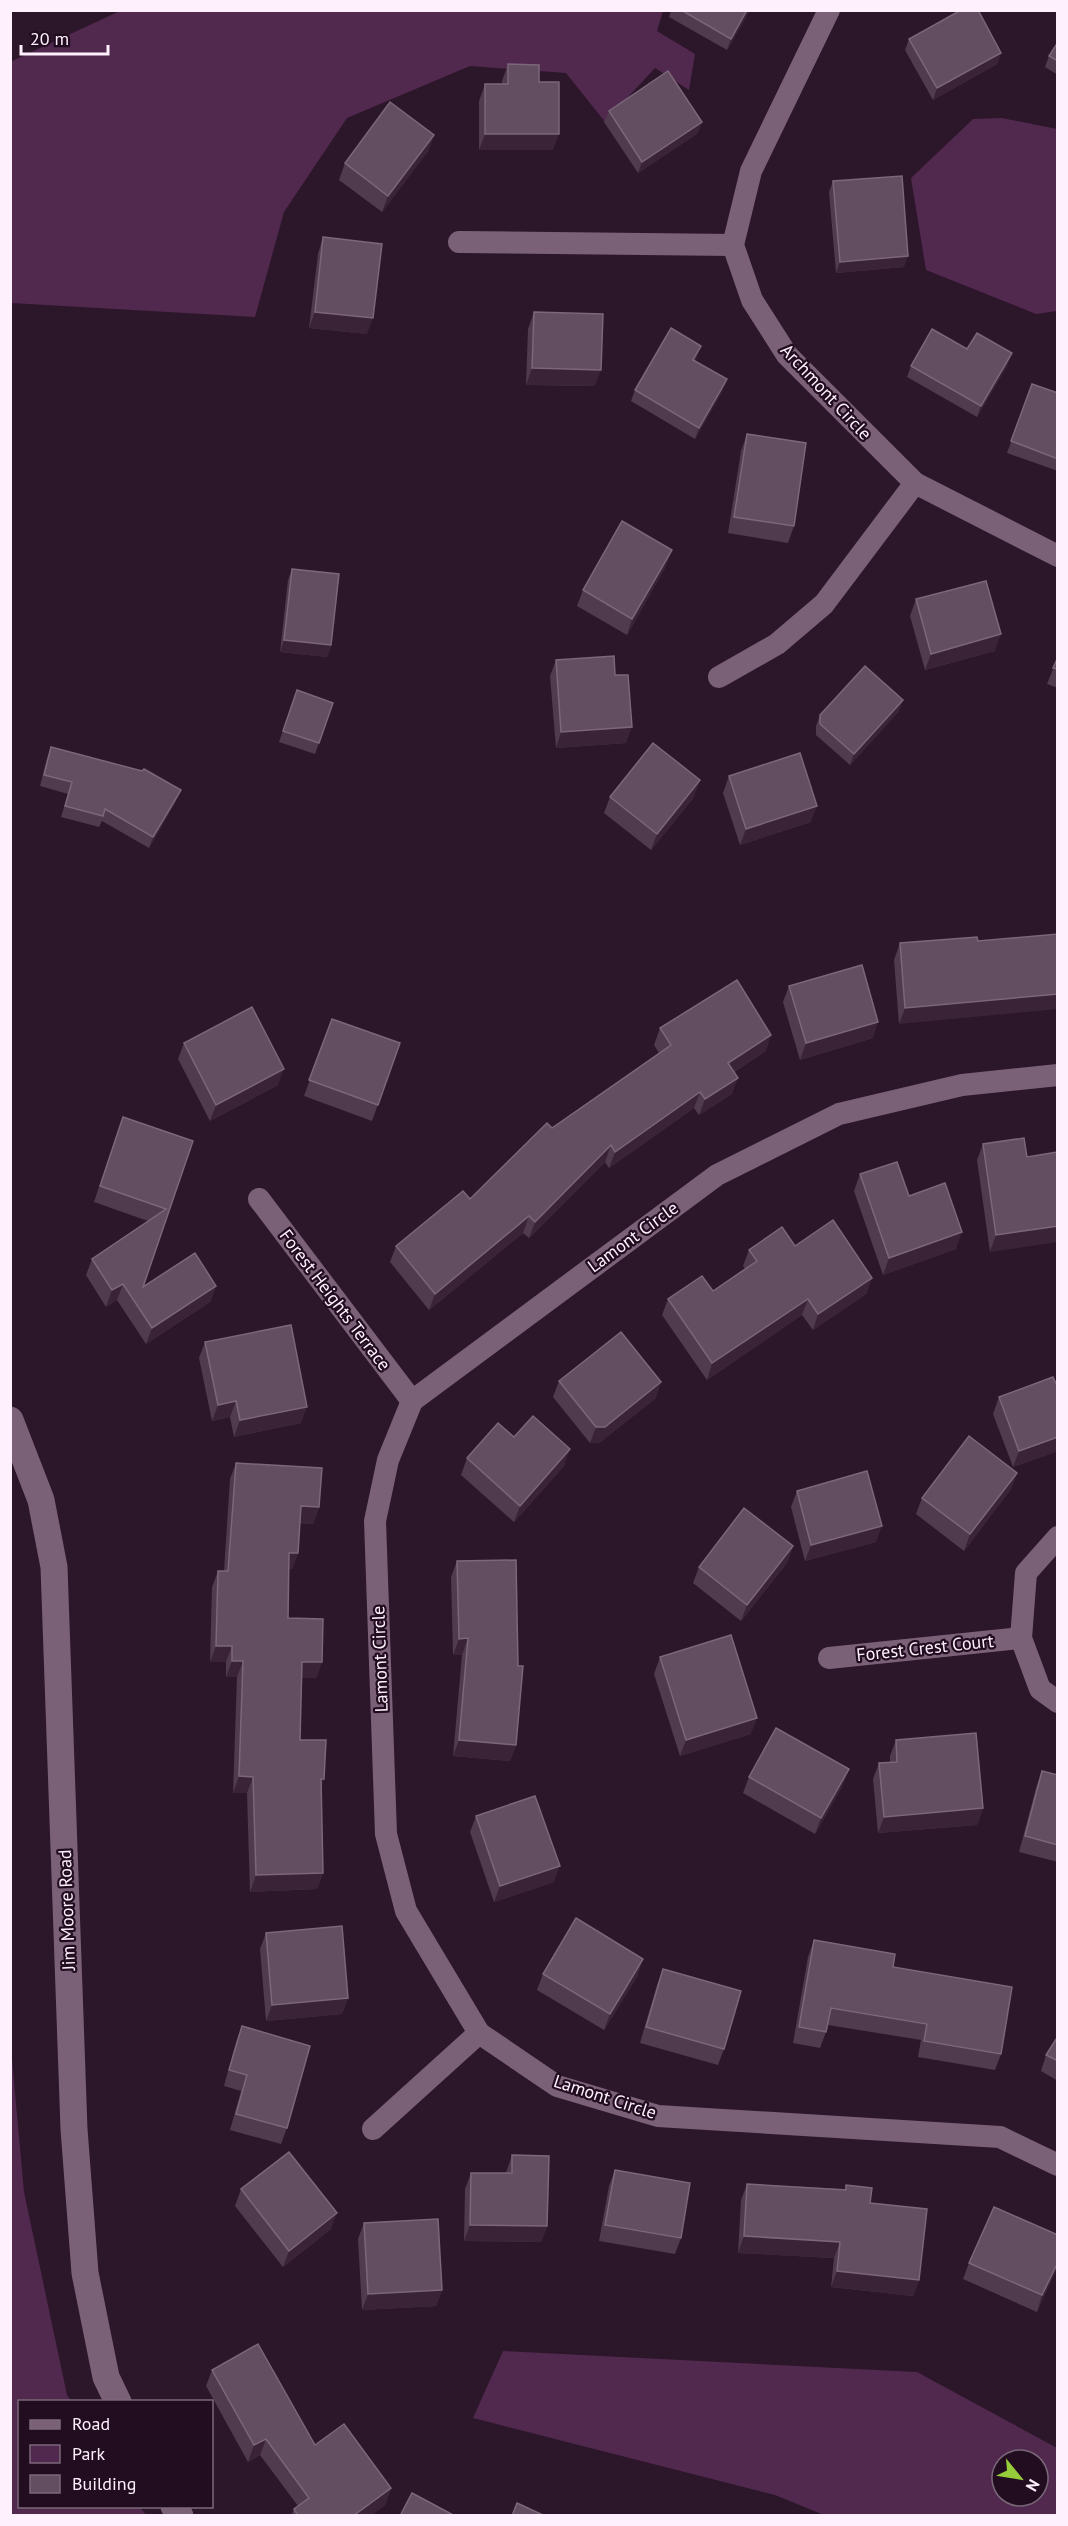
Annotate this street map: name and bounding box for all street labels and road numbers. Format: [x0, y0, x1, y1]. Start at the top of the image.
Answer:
street label: Archmont Circle [776, 339, 877, 445]
street label: Lamont Circle [583, 1196, 683, 1277]
street label: Forest Heights Terrace [275, 1224, 396, 1375]
street label: Lamont Circle [366, 1605, 393, 1713]
street label: Forest Crest Court [855, 1629, 995, 1666]
street label: Jim Moore Road [53, 1849, 80, 1972]
street label: Lamont Circle [551, 2069, 659, 2124]

